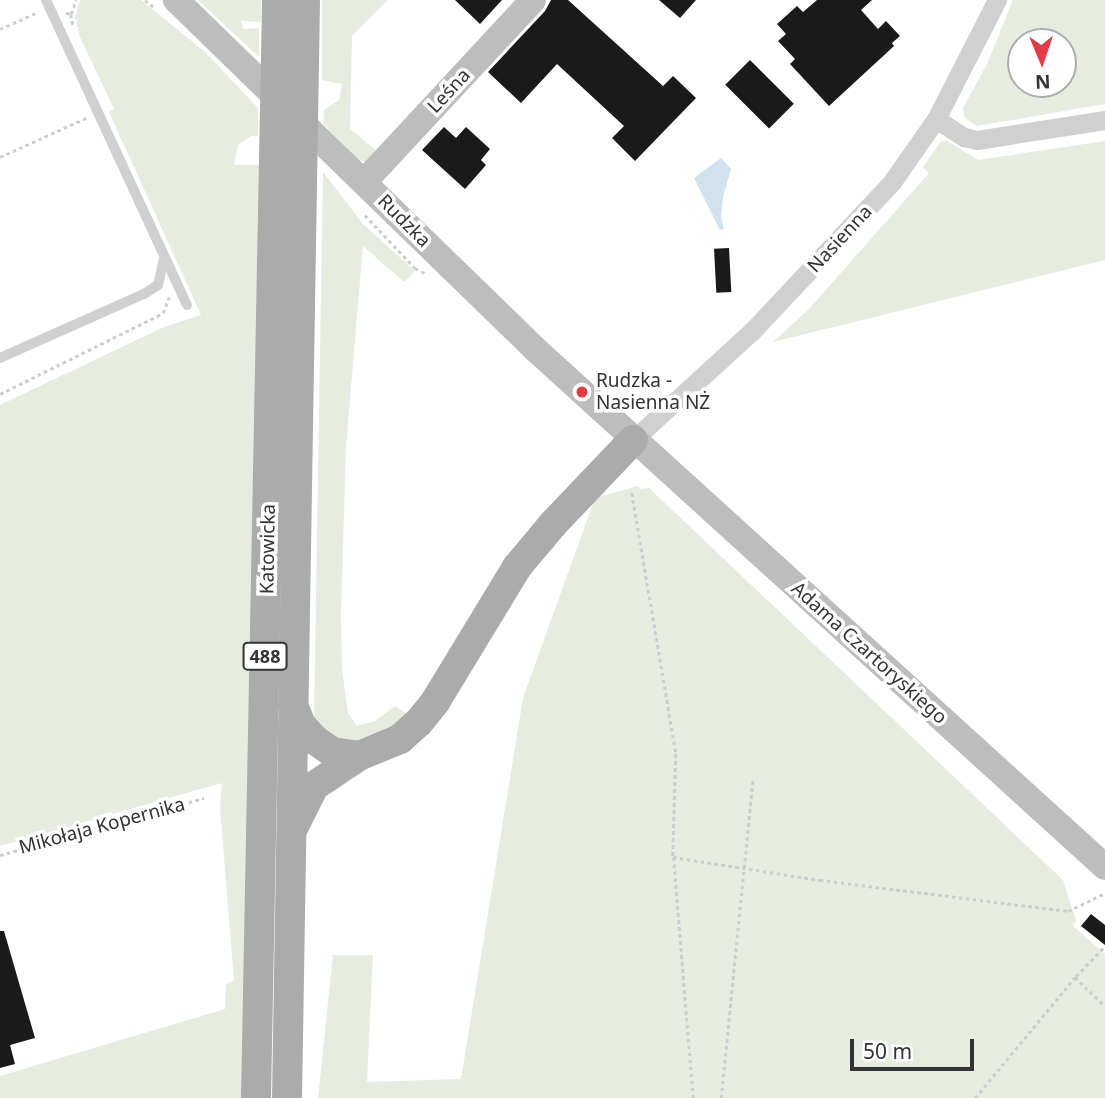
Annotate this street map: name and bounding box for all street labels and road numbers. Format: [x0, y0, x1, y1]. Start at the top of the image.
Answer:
street label: Leśna [423, 64, 475, 118]
street label: Rudzka [373, 190, 435, 252]
street label: Nasienna [803, 201, 877, 277]
street label: Katowicka [256, 504, 280, 594]
street label: Adama Czartoryskiego [787, 577, 951, 729]
road number: 488 [242, 642, 288, 670]
street label: Mikołaja Kopernika [17, 793, 187, 859]

